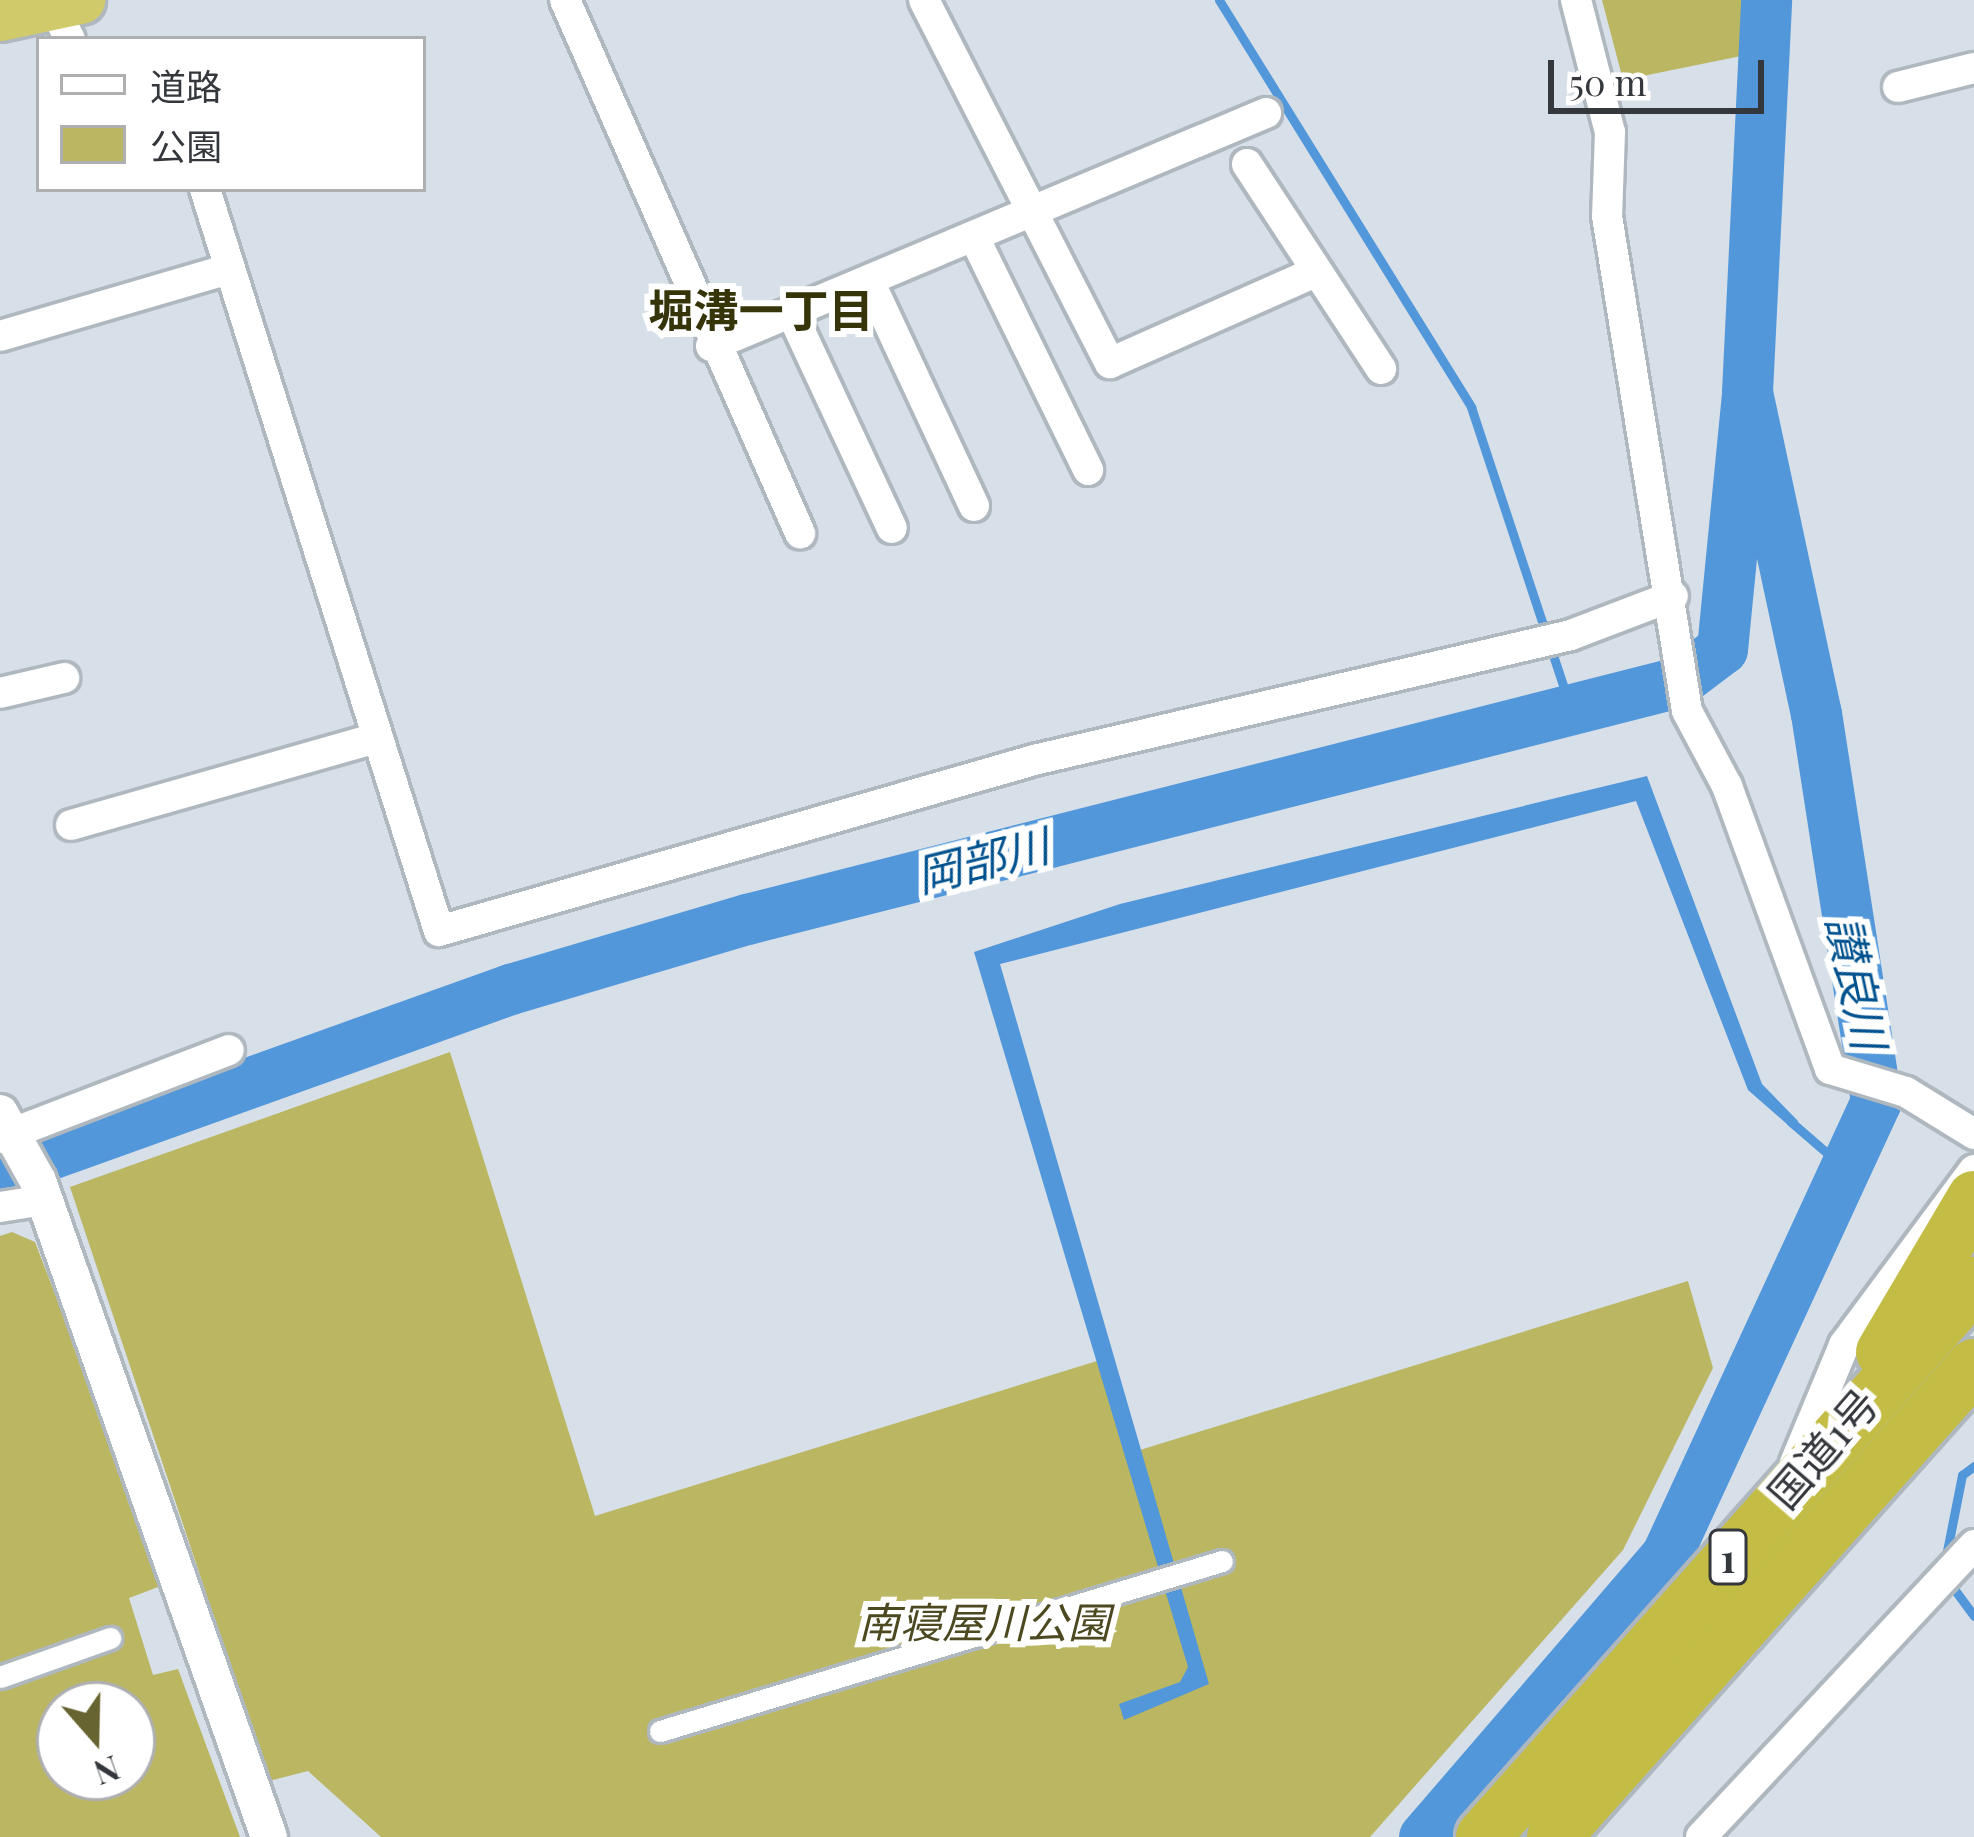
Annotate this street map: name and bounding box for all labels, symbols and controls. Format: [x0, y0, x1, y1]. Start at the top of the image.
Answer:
legend [36, 36, 426, 192]
scale bar [1554, 36, 1770, 110]
text: 50 m [1569, 57, 1646, 105]
text: 道路 [150, 61, 222, 109]
text: 公園 [150, 121, 222, 169]
district label: 堀溝一丁目 [649, 282, 873, 336]
water label: 岡部川 [910, 816, 1054, 902]
water label: 讃良川 [1818, 910, 1898, 1054]
street label: 国道1号 [1757, 1378, 1887, 1518]
road number: 1 [1707, 1524, 1749, 1590]
park label: 南寝屋川公園 [858, 1596, 1110, 1646]
north arrow [36, 1681, 156, 1801]
text: N [89, 1747, 126, 1797]

